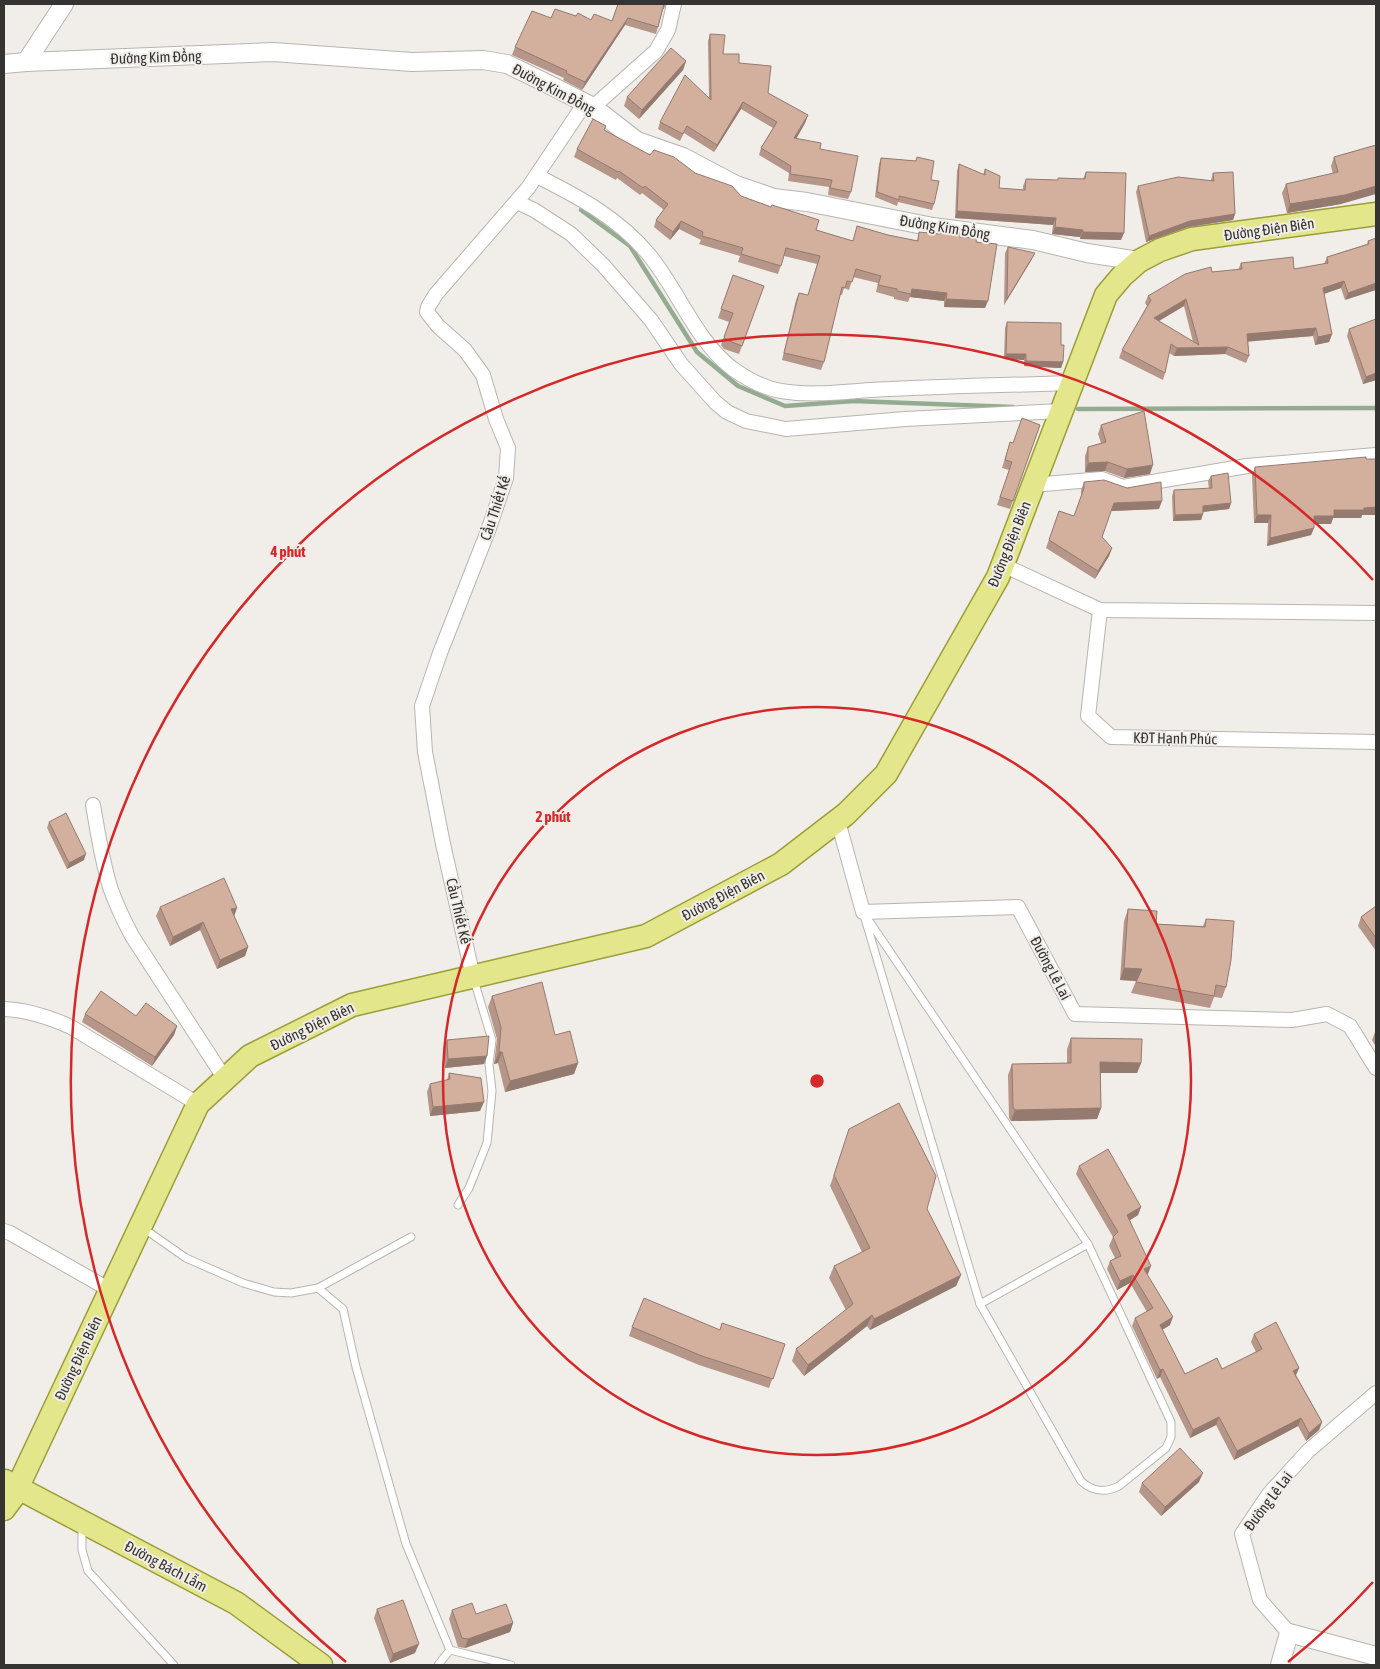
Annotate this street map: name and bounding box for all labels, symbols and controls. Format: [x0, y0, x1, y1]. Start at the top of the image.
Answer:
street label: Đường Kim Đồng [110, 47, 202, 67]
street label: Đường Kim Đồng [510, 60, 599, 118]
street label: Đường Kim Đồng [899, 211, 992, 243]
street label: Đường Điện Biên [1223, 214, 1315, 244]
street label: Cầu Thiết Kế [477, 473, 514, 543]
street label: Đường Điện Biên [984, 499, 1034, 589]
text: 4 phút [269, 543, 306, 560]
street label: KĐT Hạnh Phúc [1133, 729, 1217, 747]
text: 2 phút [535, 808, 571, 825]
street label: Đường Điện Biên [679, 866, 767, 924]
street label: Cầu Thiết Kế [443, 876, 475, 946]
street label: Đường Lê Lai [1027, 933, 1075, 1003]
street label: Đường Điện Biên [267, 998, 357, 1054]
centre of rings [808, 1072, 826, 1090]
street label: Đường Điện Biên [51, 1313, 105, 1403]
street label: Đường Lê Lai [1240, 1468, 1296, 1534]
street label: Đường Bách Lẫm [122, 1537, 210, 1595]

